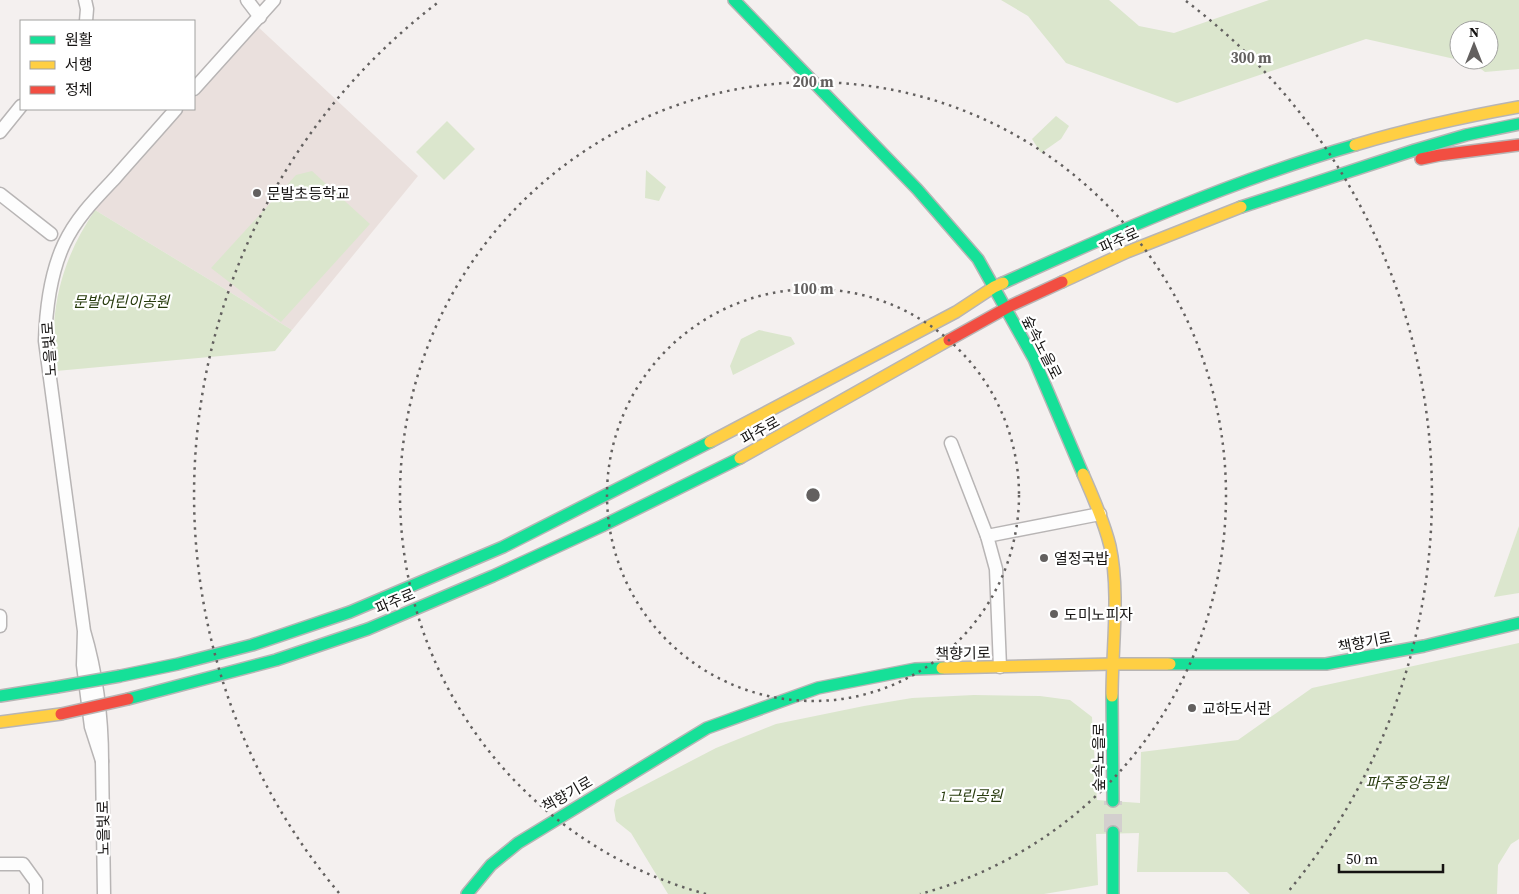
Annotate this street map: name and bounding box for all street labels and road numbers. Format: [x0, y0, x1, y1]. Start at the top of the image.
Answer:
street label: 파주로 [1096, 222, 1142, 258]
street label: 숲속노을로 [1017, 311, 1067, 383]
street label: 노을빛로 [37, 321, 61, 377]
street label: 파주로 [737, 411, 783, 449]
street label: 파주로 [372, 583, 418, 619]
street label: 책향기로 [1336, 626, 1394, 658]
street label: 책향기로 [935, 642, 991, 664]
street label: 숲속노을로 [1088, 722, 1109, 792]
street label: 책향기로 [538, 771, 596, 817]
street label: 노을빛로 [92, 800, 114, 856]

